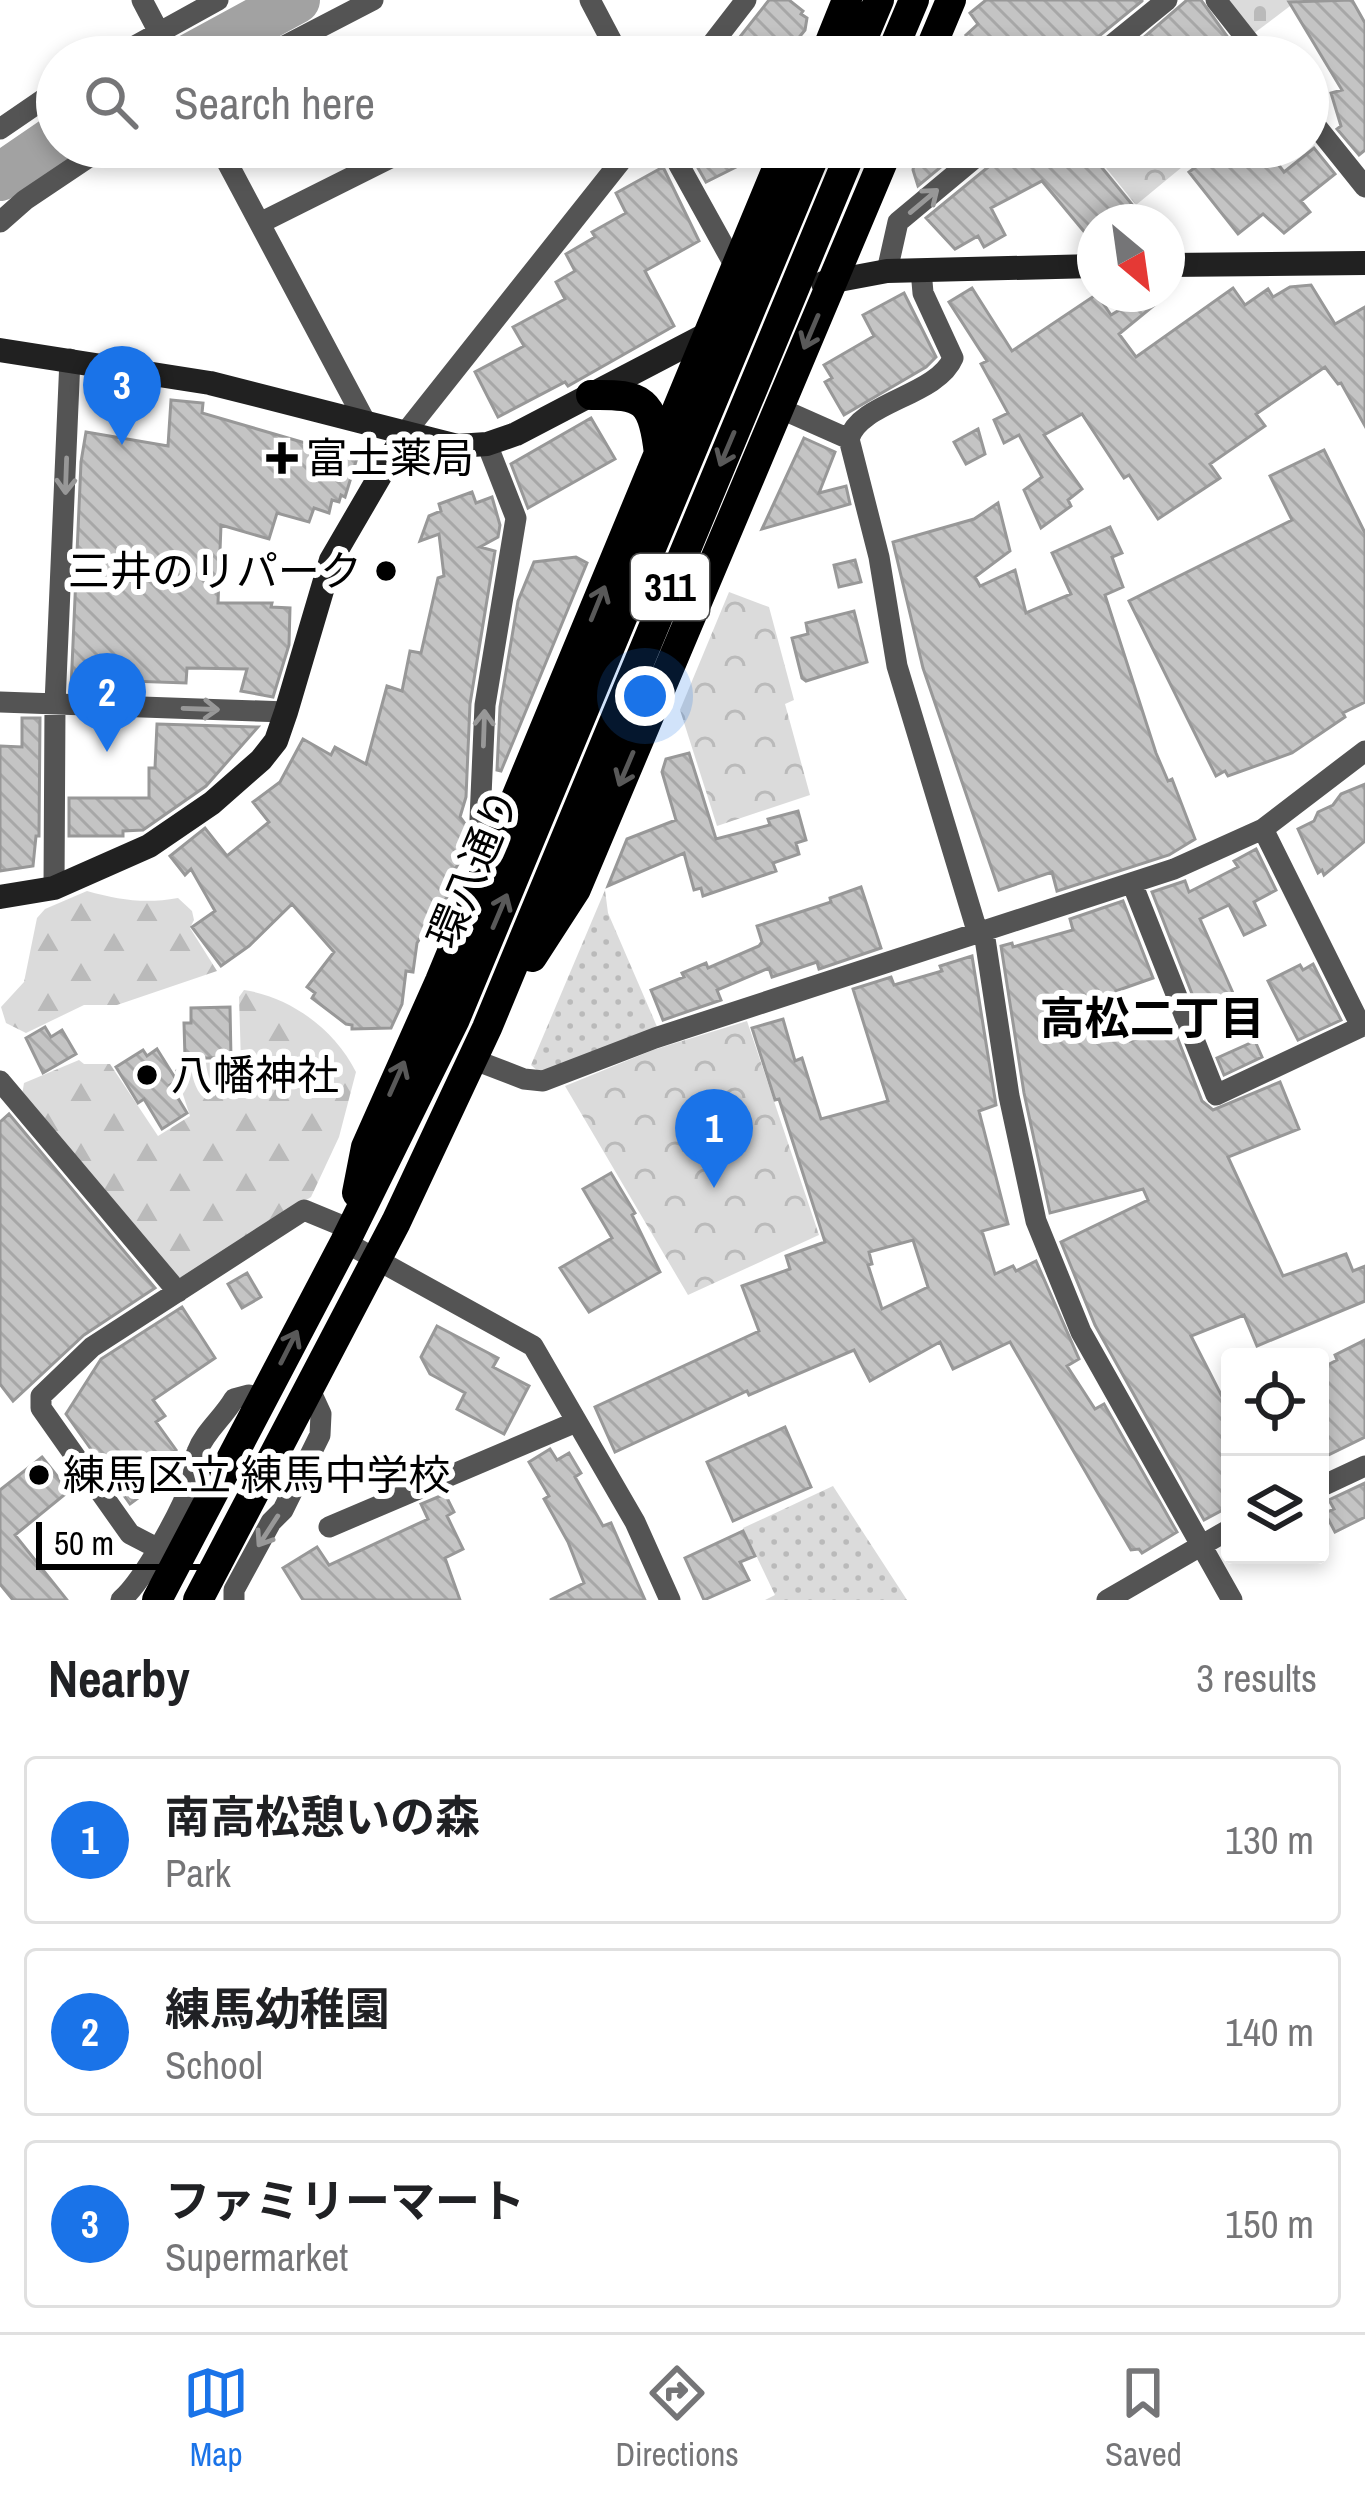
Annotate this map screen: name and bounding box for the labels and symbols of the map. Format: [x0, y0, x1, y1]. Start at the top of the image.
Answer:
one-way arrow [908, 187, 939, 215]
north arrow [1077, 204, 1185, 312]
one-way arrow [799, 314, 821, 350]
pin: 3 [83, 346, 161, 445]
place label: 富士薬局 [306, 430, 474, 486]
one-way arrow [715, 430, 736, 467]
marker: 富士薬局 [269, 445, 295, 471]
one-way arrow [54, 456, 77, 495]
place label: 三井のリパーク [68, 543, 362, 599]
road number: 311 [631, 554, 709, 620]
marker: 三井のリパーク [373, 558, 399, 584]
one-way arrow [589, 585, 610, 622]
pin: 2 [68, 653, 146, 752]
your location [615, 666, 675, 726]
one-way arrow [181, 698, 220, 721]
one-way arrow [473, 709, 496, 748]
one-way arrow [614, 750, 636, 786]
street label: 環八通り [414, 780, 532, 956]
one-way arrow [491, 894, 512, 931]
district label: 高松二丁目 [1039, 987, 1265, 1048]
place label: 八幡神社 [171, 1047, 339, 1103]
one-way arrow [387, 1061, 409, 1097]
marker: 八幡神社 [134, 1062, 160, 1088]
pin: 1 [675, 1089, 753, 1188]
one-way arrow [278, 1330, 301, 1366]
place label: 練馬区立 練馬中学校 [63, 1447, 451, 1503]
marker: 練馬区立 練馬中学校 [26, 1462, 52, 1488]
one-way arrow [256, 1513, 281, 1547]
scale bar [36, 1516, 231, 1569]

